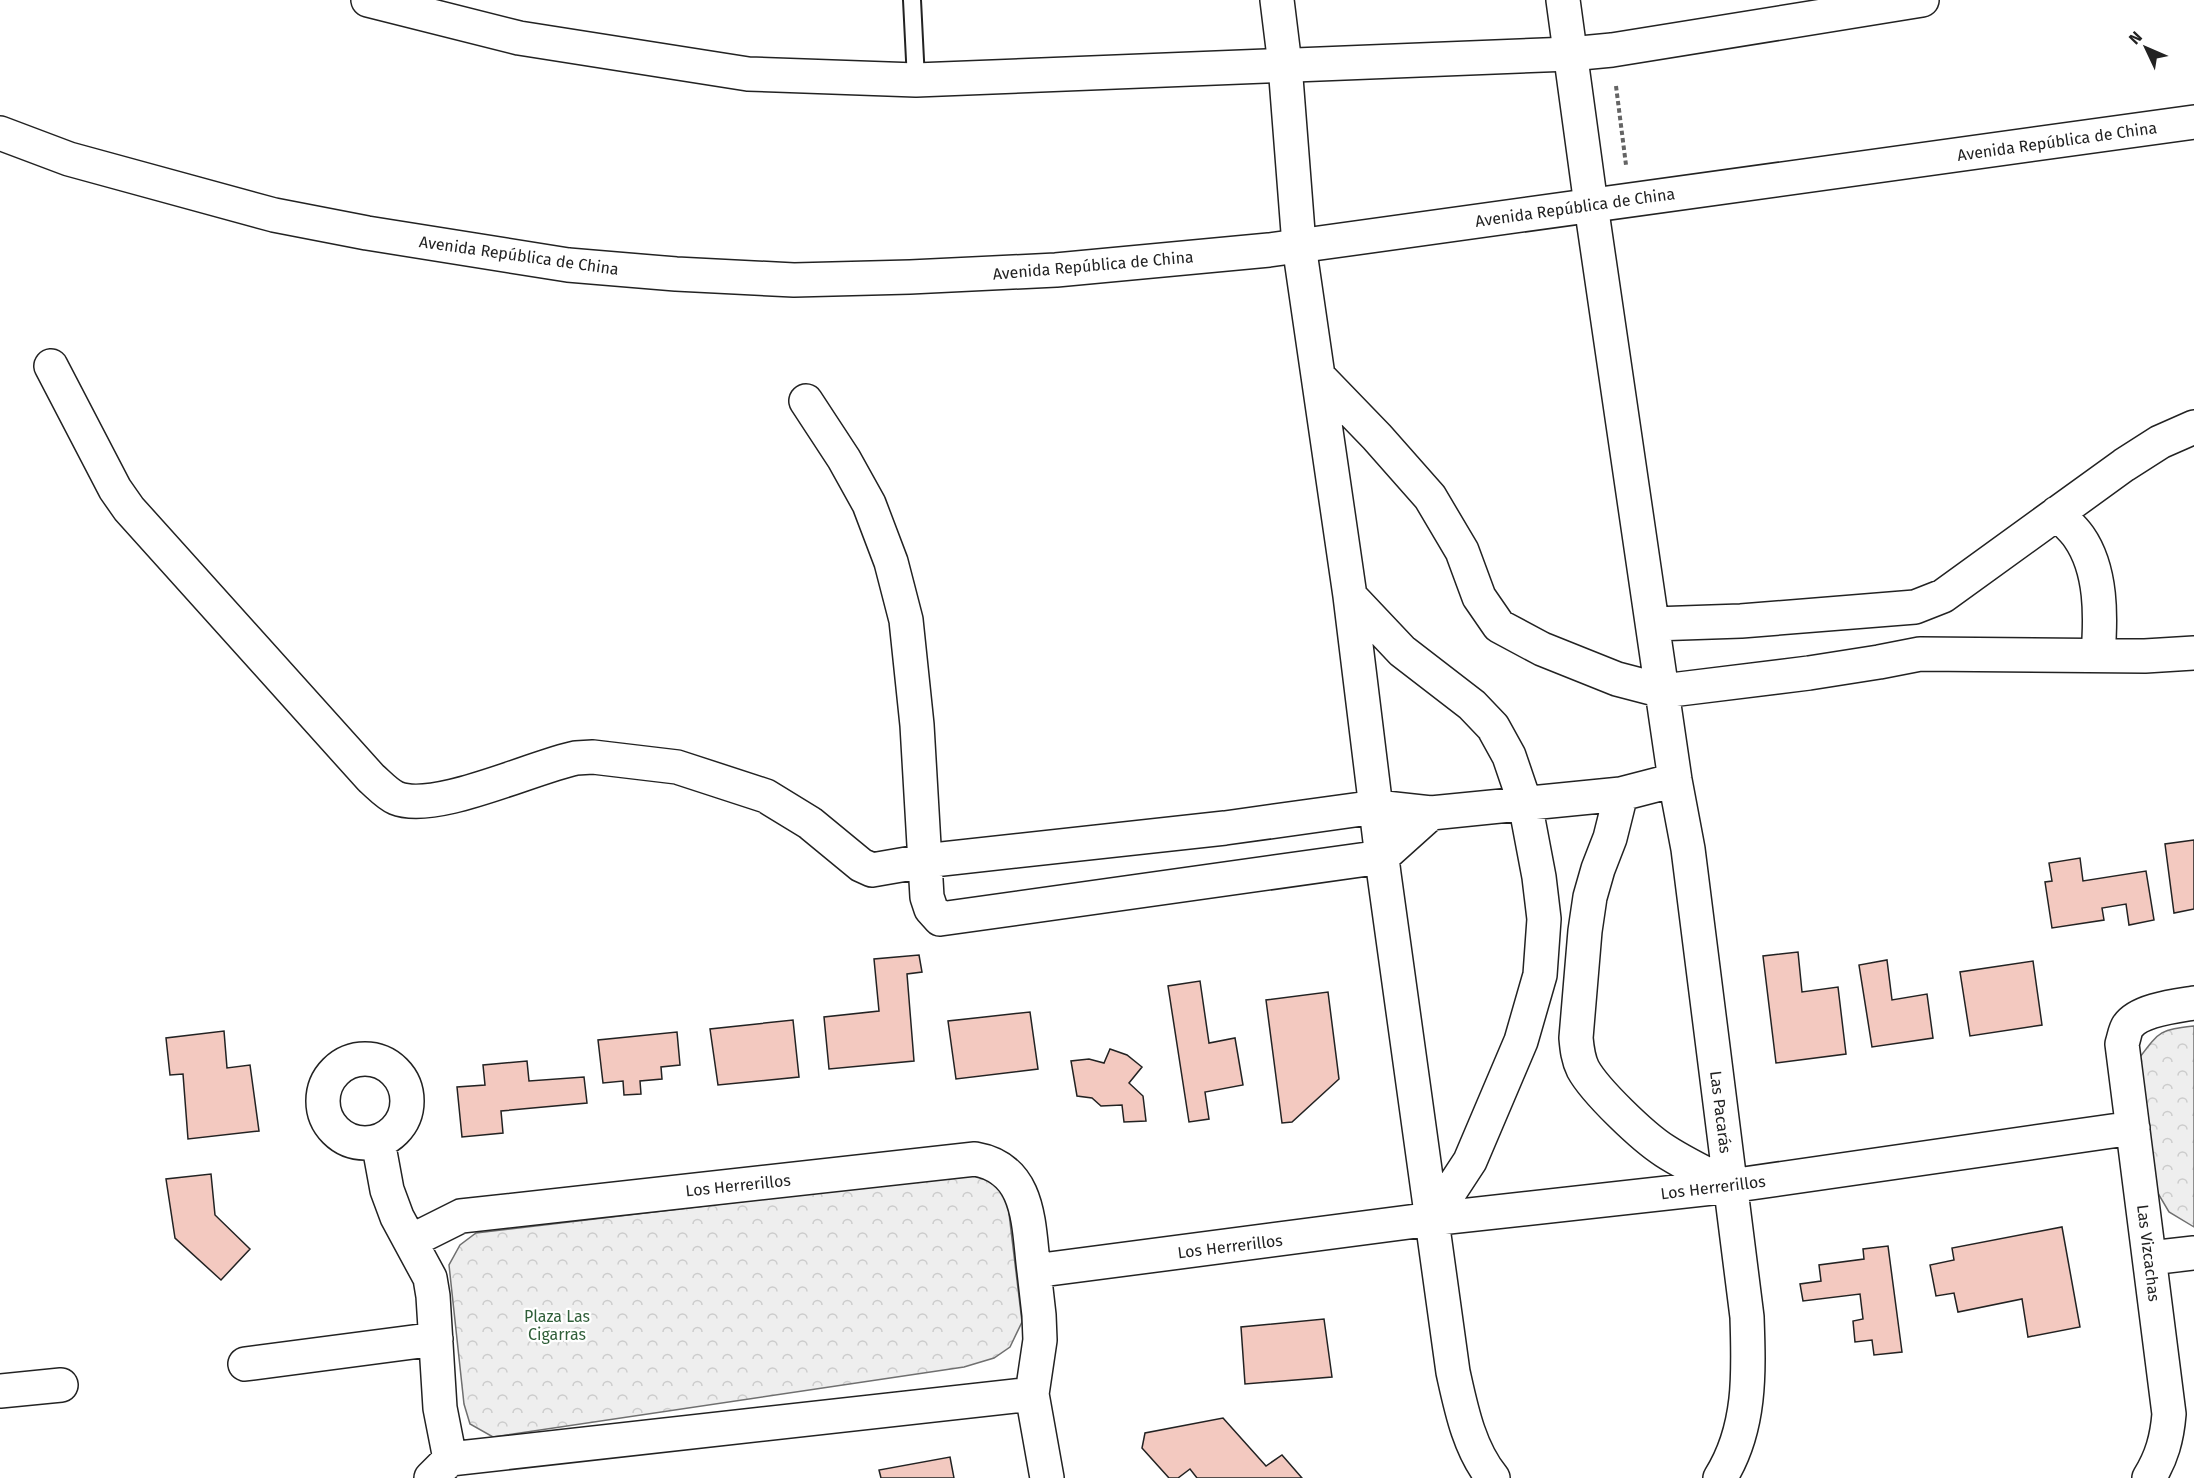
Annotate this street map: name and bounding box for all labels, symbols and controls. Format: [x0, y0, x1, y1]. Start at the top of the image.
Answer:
north arrow [2116, 18, 2176, 78]
text: N [2125, 28, 2146, 48]
street label: Avenida República de China [1956, 118, 2158, 165]
street label: Avenida República de China [1474, 184, 1676, 231]
street label: Avenida República de China [418, 232, 620, 279]
street label: Avenida República de China [992, 247, 1194, 284]
street label: Las Pacarás [1706, 1070, 1735, 1154]
street label: Los Herrerillos [685, 1171, 792, 1200]
street label: Los Herrerillos [1659, 1172, 1767, 1203]
street label: Las Vizcachas [2133, 1203, 2164, 1303]
street label: Los Herrerillos [1176, 1231, 1284, 1262]
park label: Plaza Las Cigarras [524, 1307, 590, 1344]

